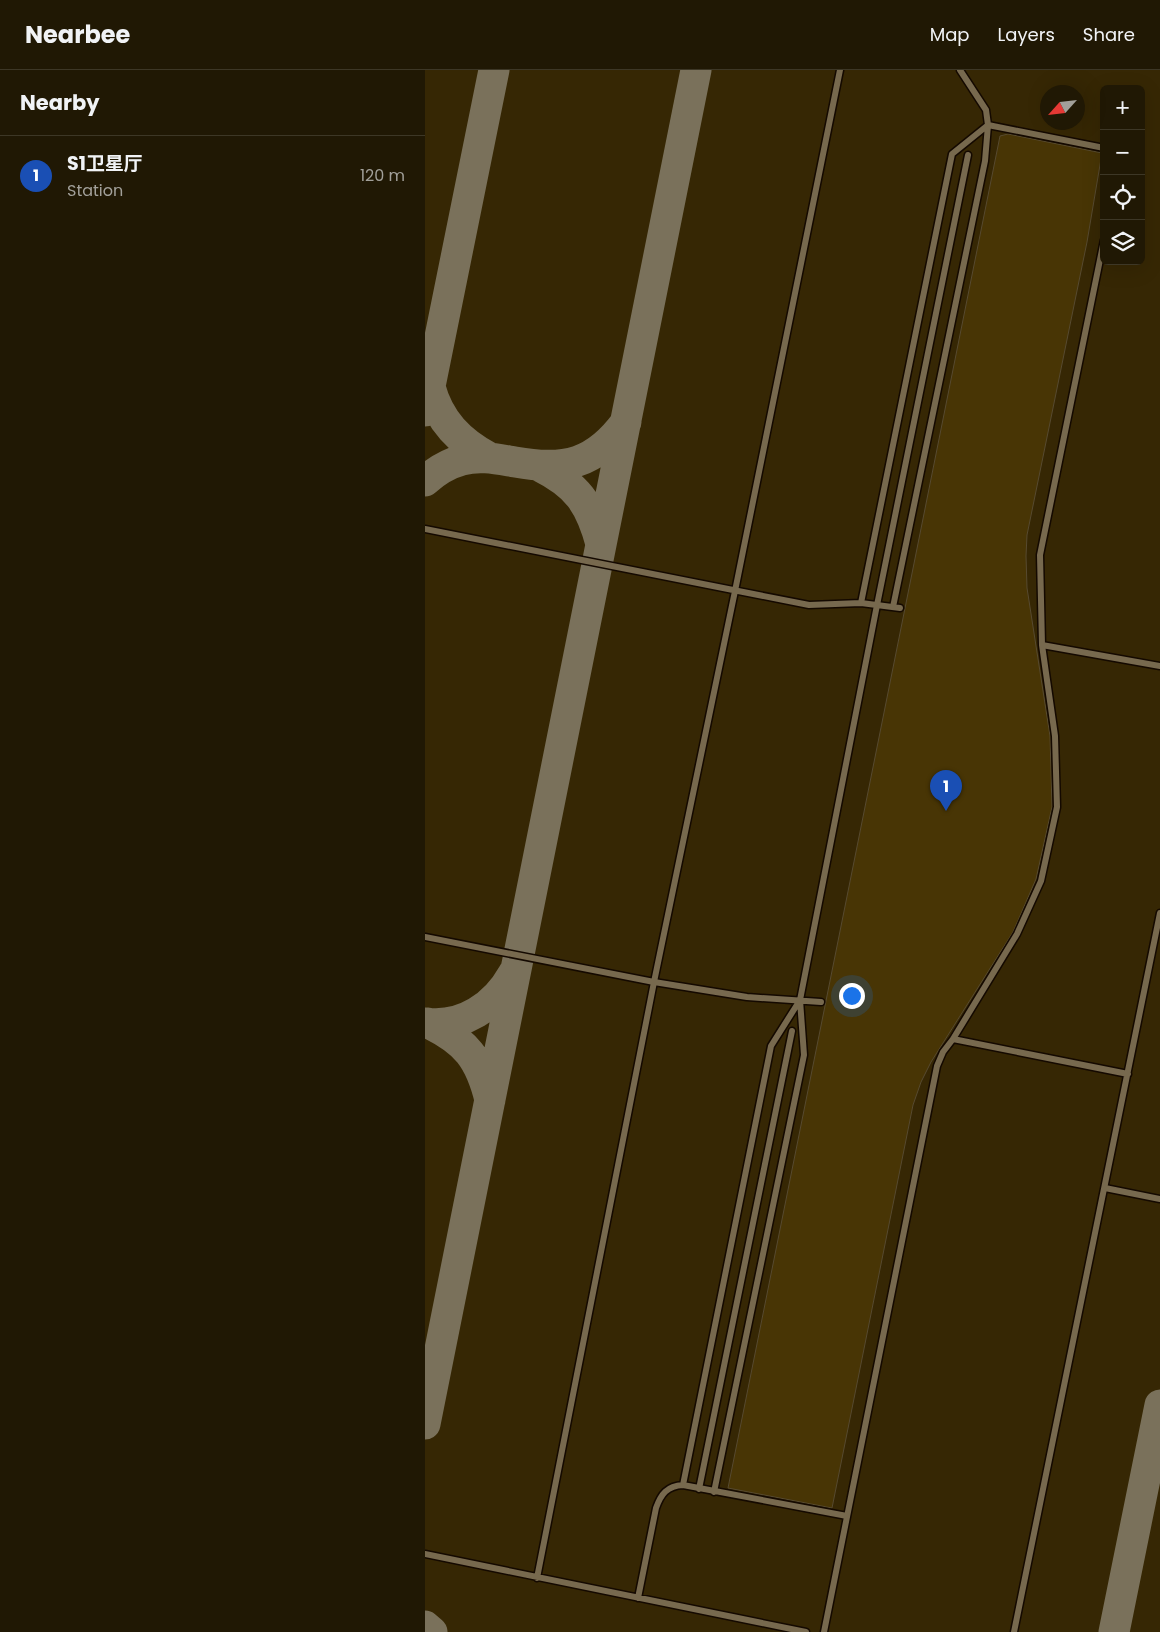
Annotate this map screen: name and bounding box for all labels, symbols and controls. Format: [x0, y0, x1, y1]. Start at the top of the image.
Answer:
text: Nearbee [25, 18, 130, 51]
text: Map [930, 22, 970, 47]
text: Layers [998, 22, 1055, 47]
text: Share [1083, 22, 1135, 47]
north arrow [1040, 85, 1085, 130]
map controls [1100, 85, 1145, 265]
button: + [1100, 85, 1145, 130]
text: Nearby [20, 88, 100, 117]
button: − [1100, 130, 1145, 175]
text: S1卫星厅 [67, 150, 143, 177]
text: 1 [33, 164, 39, 187]
text: 120 m [360, 164, 405, 187]
button: locate [1100, 175, 1145, 220]
text: Station [67, 179, 123, 202]
button: layers [1100, 220, 1145, 265]
pin: 1 [930, 770, 962, 811]
your location [839, 983, 865, 1009]

